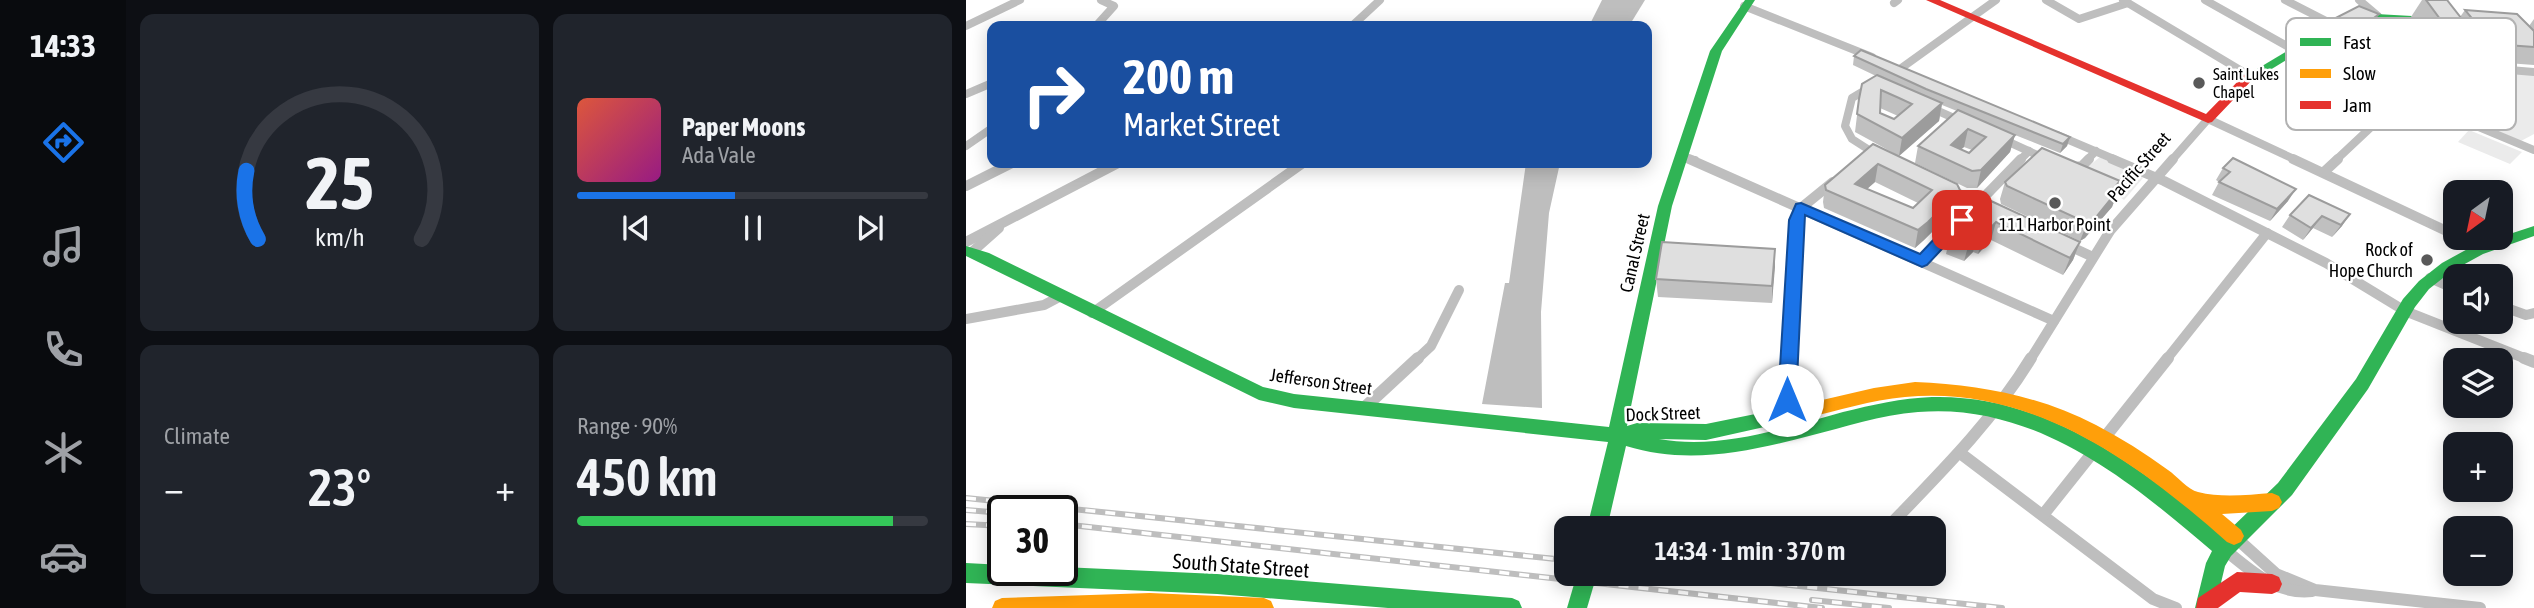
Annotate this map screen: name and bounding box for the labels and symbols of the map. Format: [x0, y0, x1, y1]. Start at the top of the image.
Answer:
legend [2286, 18, 2516, 130]
text: Fast [2343, 31, 2371, 53]
text: Slow [2343, 62, 2377, 84]
place label: Saint Lukes Chapel [2213, 65, 2279, 102]
marker: Saint Lukes Chapel [2191, 75, 2207, 91]
text: Jam [2343, 94, 2372, 116]
street label: Pacific Street [2103, 128, 2175, 206]
north arrow [2443, 180, 2513, 250]
pin [1932, 190, 1992, 250]
marker: 111 Harbor Point [2047, 195, 2063, 211]
street label: Canal Street [1615, 211, 1654, 294]
place label: 111 Harbor Point [1999, 214, 2111, 235]
place label: Rock of Hope Church [2329, 239, 2413, 281]
marker: Rock of Hope Church [2419, 252, 2435, 268]
position arrow [1750, 363, 1824, 437]
street label: Jefferson Street [1269, 364, 1373, 399]
street label: Dock Street [1625, 402, 1701, 425]
speed limit sign: 30 [987, 495, 1078, 586]
street label: South State Street [1172, 548, 1310, 582]

